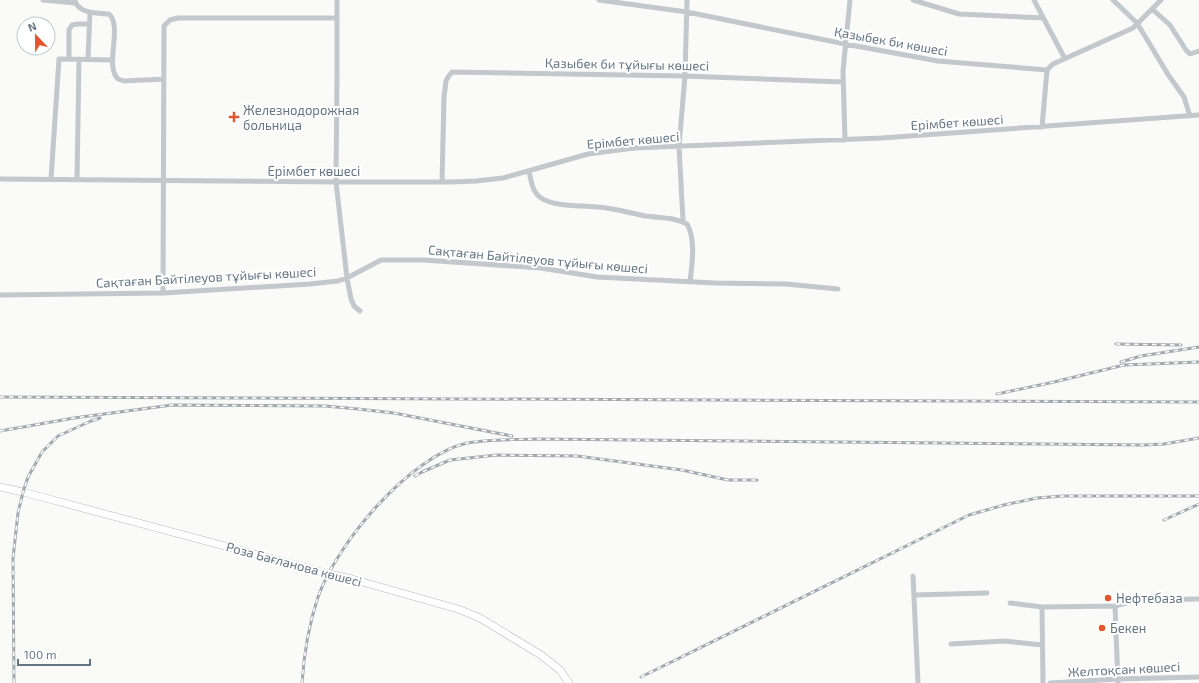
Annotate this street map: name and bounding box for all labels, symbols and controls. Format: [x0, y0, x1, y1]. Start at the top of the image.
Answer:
north arrow [16, 16, 56, 56]
text: N [26, 19, 38, 34]
street label: Қазыбек би көшесі [833, 23, 949, 59]
street label: Қазыбек би тұйығы көшесі [545, 55, 709, 73]
place label: Железнодорожная больница [243, 102, 359, 133]
marker: Железнодорожная больница [228, 111, 240, 123]
street label: Ерімбет көшесі [910, 111, 1004, 133]
street label: Ерімбет көшесі [586, 128, 680, 152]
street label: Ерімбет көшесі [268, 163, 360, 179]
street label: Сақтаған Байтілеуов тұйығы көшесі [427, 241, 649, 277]
street label: Сақтаған Байтілеуов тұйығы көшесі [95, 263, 317, 291]
street label: Роза Бағланова көшесі [224, 538, 364, 590]
place label: Нефтебаза [1116, 590, 1183, 606]
marker: Нефтебаза [1103, 593, 1113, 603]
place label: Бекен [1110, 620, 1146, 636]
marker: Бекен [1097, 623, 1107, 633]
scale bar [18, 641, 90, 667]
text: 100 m [24, 647, 56, 661]
street label: Желтоқсан көшесі [1067, 658, 1181, 680]

